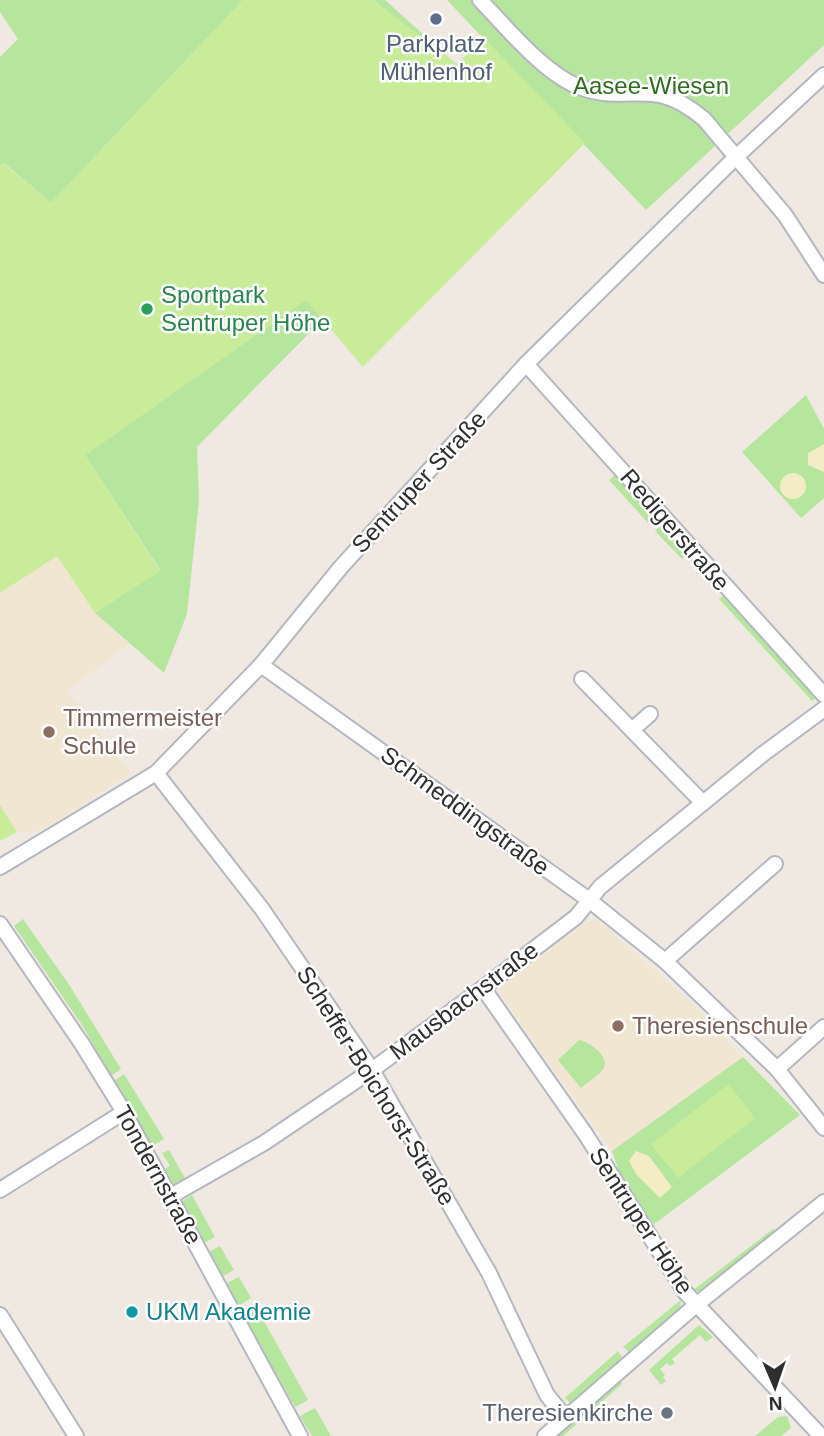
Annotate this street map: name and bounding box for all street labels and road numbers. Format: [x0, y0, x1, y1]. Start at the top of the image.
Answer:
street label: Sentruper Straße [346, 405, 491, 558]
street label: Redigerstraße [615, 463, 735, 596]
street label: Schmeddingstraße [376, 740, 555, 881]
street label: Mausbachstraße [384, 936, 543, 1065]
street label: Scheffer-Boichorst-Straße [292, 961, 461, 1210]
street label: Tondernstraße [109, 1101, 208, 1249]
street label: Sentruper Höhe [584, 1142, 699, 1299]

